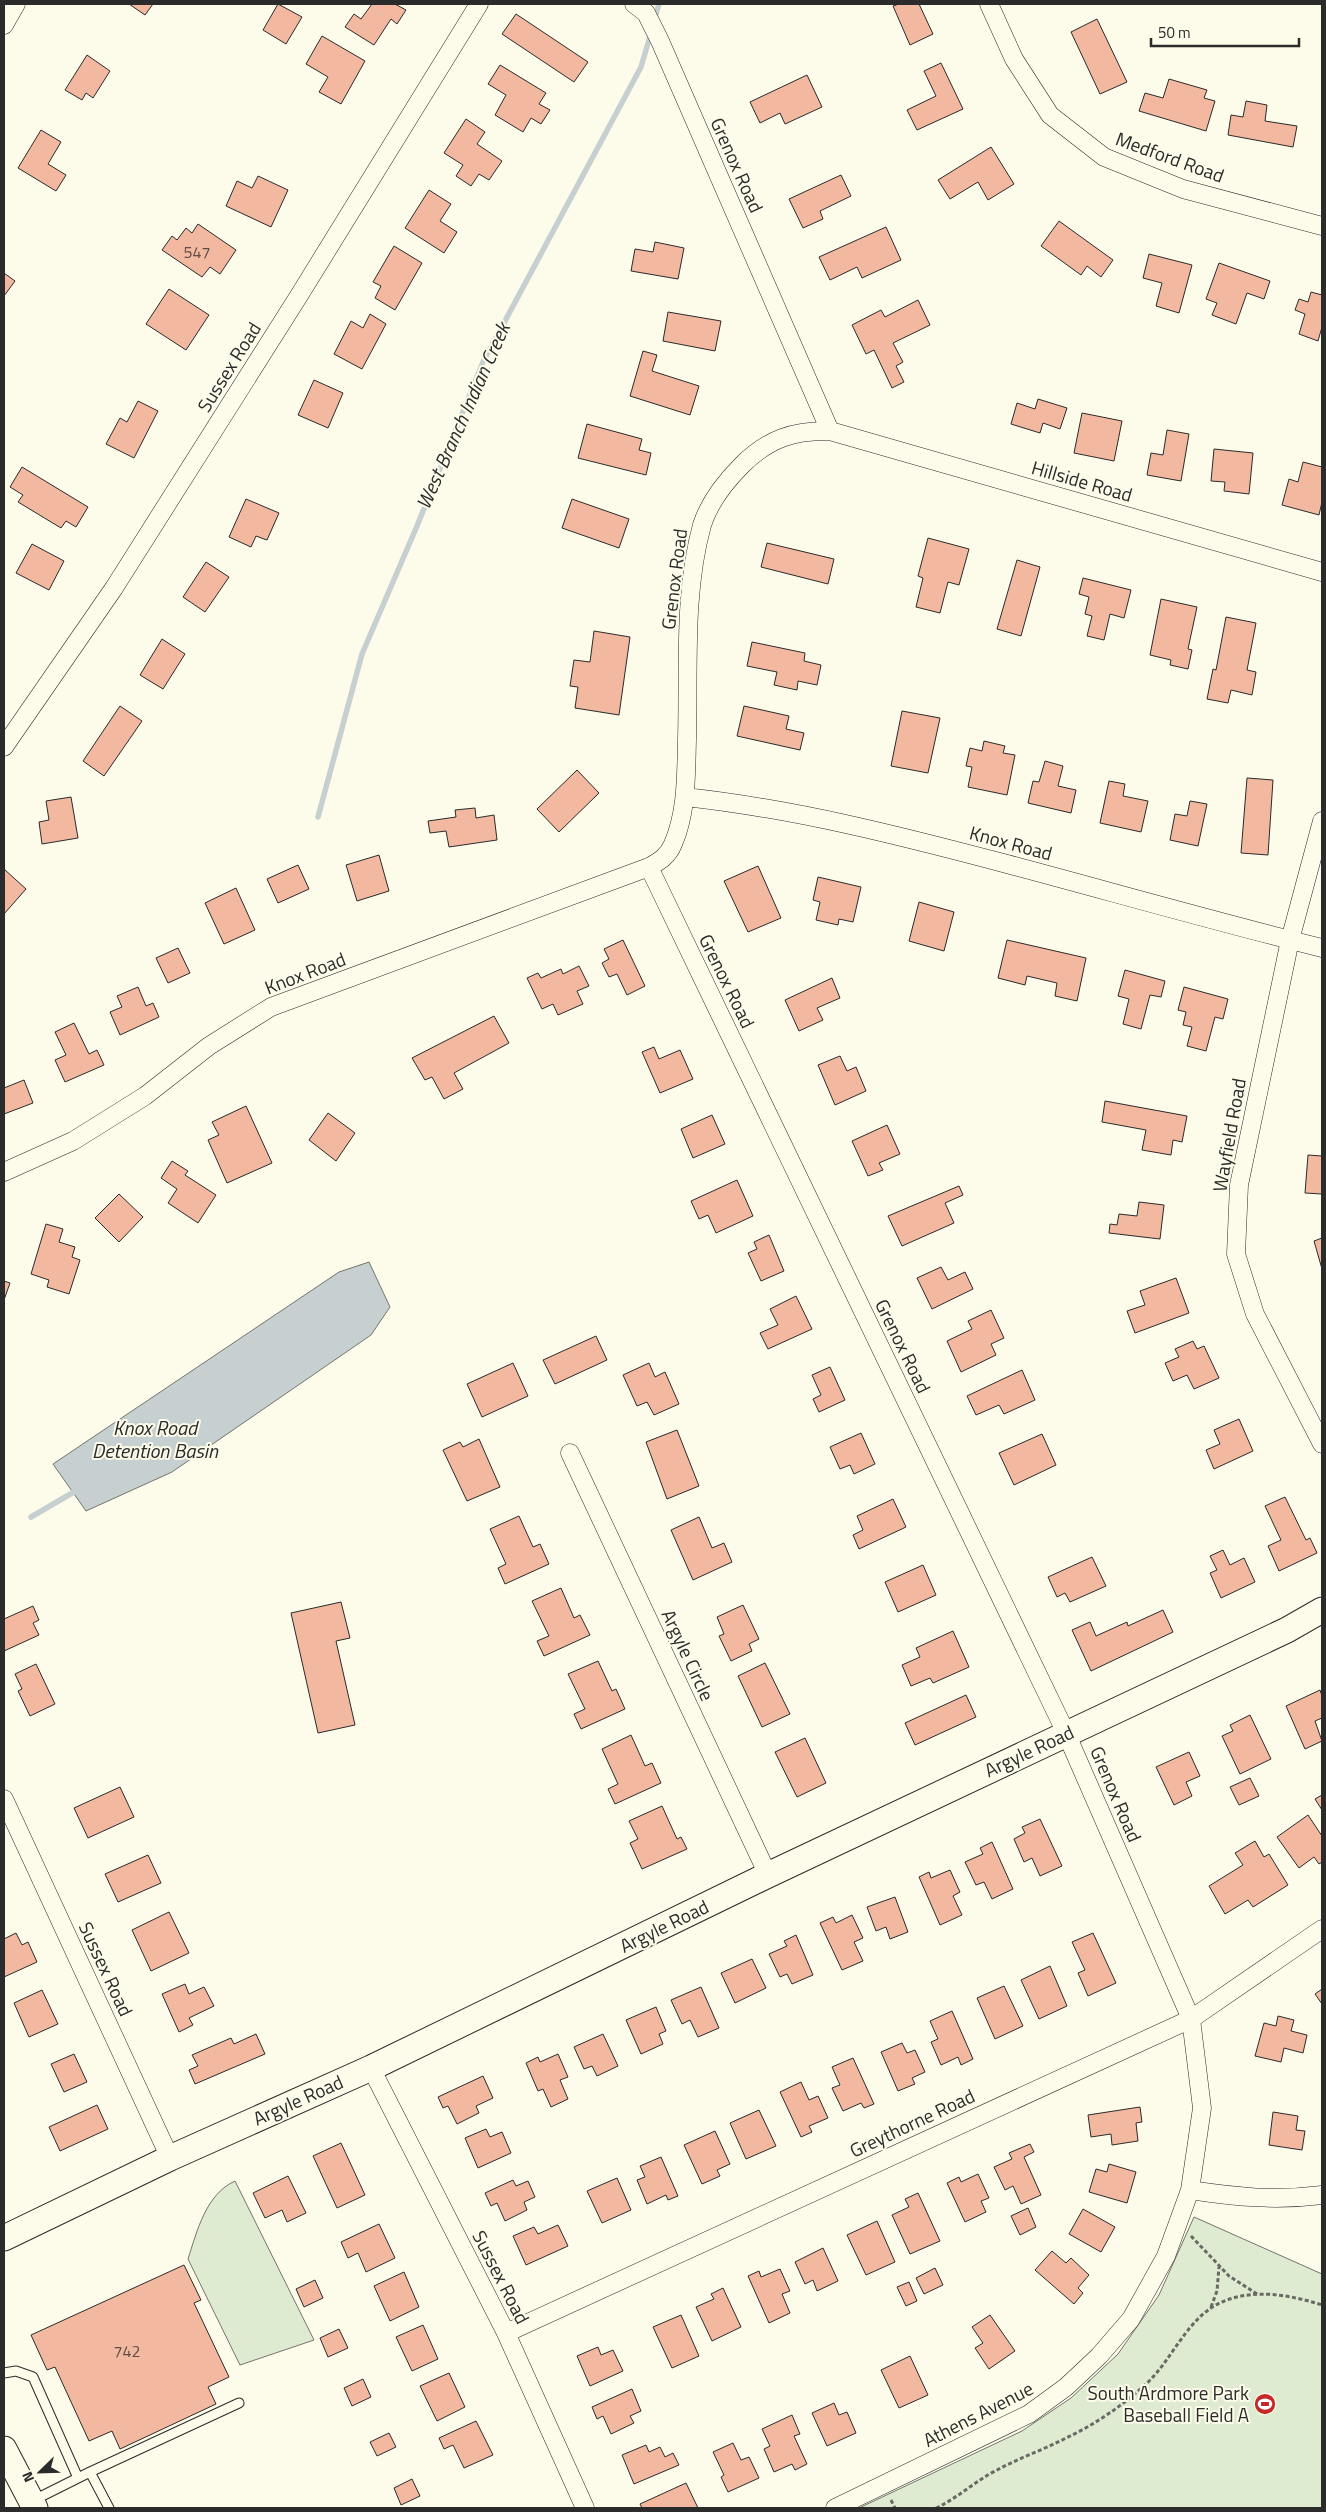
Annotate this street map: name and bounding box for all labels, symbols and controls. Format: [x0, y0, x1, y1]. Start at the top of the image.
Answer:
scale bar [1151, 15, 1298, 47]
text: 50 m [1158, 21, 1191, 44]
street label: Grenox Road [704, 112, 771, 217]
street label: Medford Road [1112, 124, 1228, 190]
house number: 547 [184, 240, 210, 264]
street label: Sussex Road [189, 316, 268, 417]
water label: West Branch Indian Creek [407, 316, 519, 514]
street label: Hillside Road [1028, 452, 1136, 509]
street label: Grenox Road [653, 527, 694, 631]
street label: Knox Road [966, 818, 1056, 867]
street label: Grenox Road [692, 929, 763, 1033]
street label: Knox Road [260, 944, 350, 1001]
street label: Wayfield Road [1204, 1076, 1253, 1194]
street label: Grenox Road [868, 1294, 939, 1398]
water label: Knox Road Detention Basin [92, 1412, 219, 1466]
street label: Argyle Circle [655, 1604, 722, 1705]
street label: Argyle Road [979, 1717, 1078, 1784]
street label: Grenox Road [1083, 1741, 1150, 1846]
street label: Argyle Road [614, 1891, 713, 1960]
street label: Sussex Road [72, 1917, 141, 2021]
street label: Argyle Road [248, 2067, 348, 2132]
street label: Greythorne Road [844, 2081, 979, 2164]
street label: Sussex Road [465, 2225, 537, 2329]
house number: 742 [114, 2339, 140, 2363]
street label: Athens Avenue [918, 2373, 1038, 2454]
place label: South Ardmore Park Baseball Field A [1087, 2378, 1249, 2429]
sports icon: South Ardmore Park Baseball Field A [1253, 2392, 1277, 2416]
north arrow [15, 2447, 65, 2497]
text: N [16, 2469, 39, 2486]

